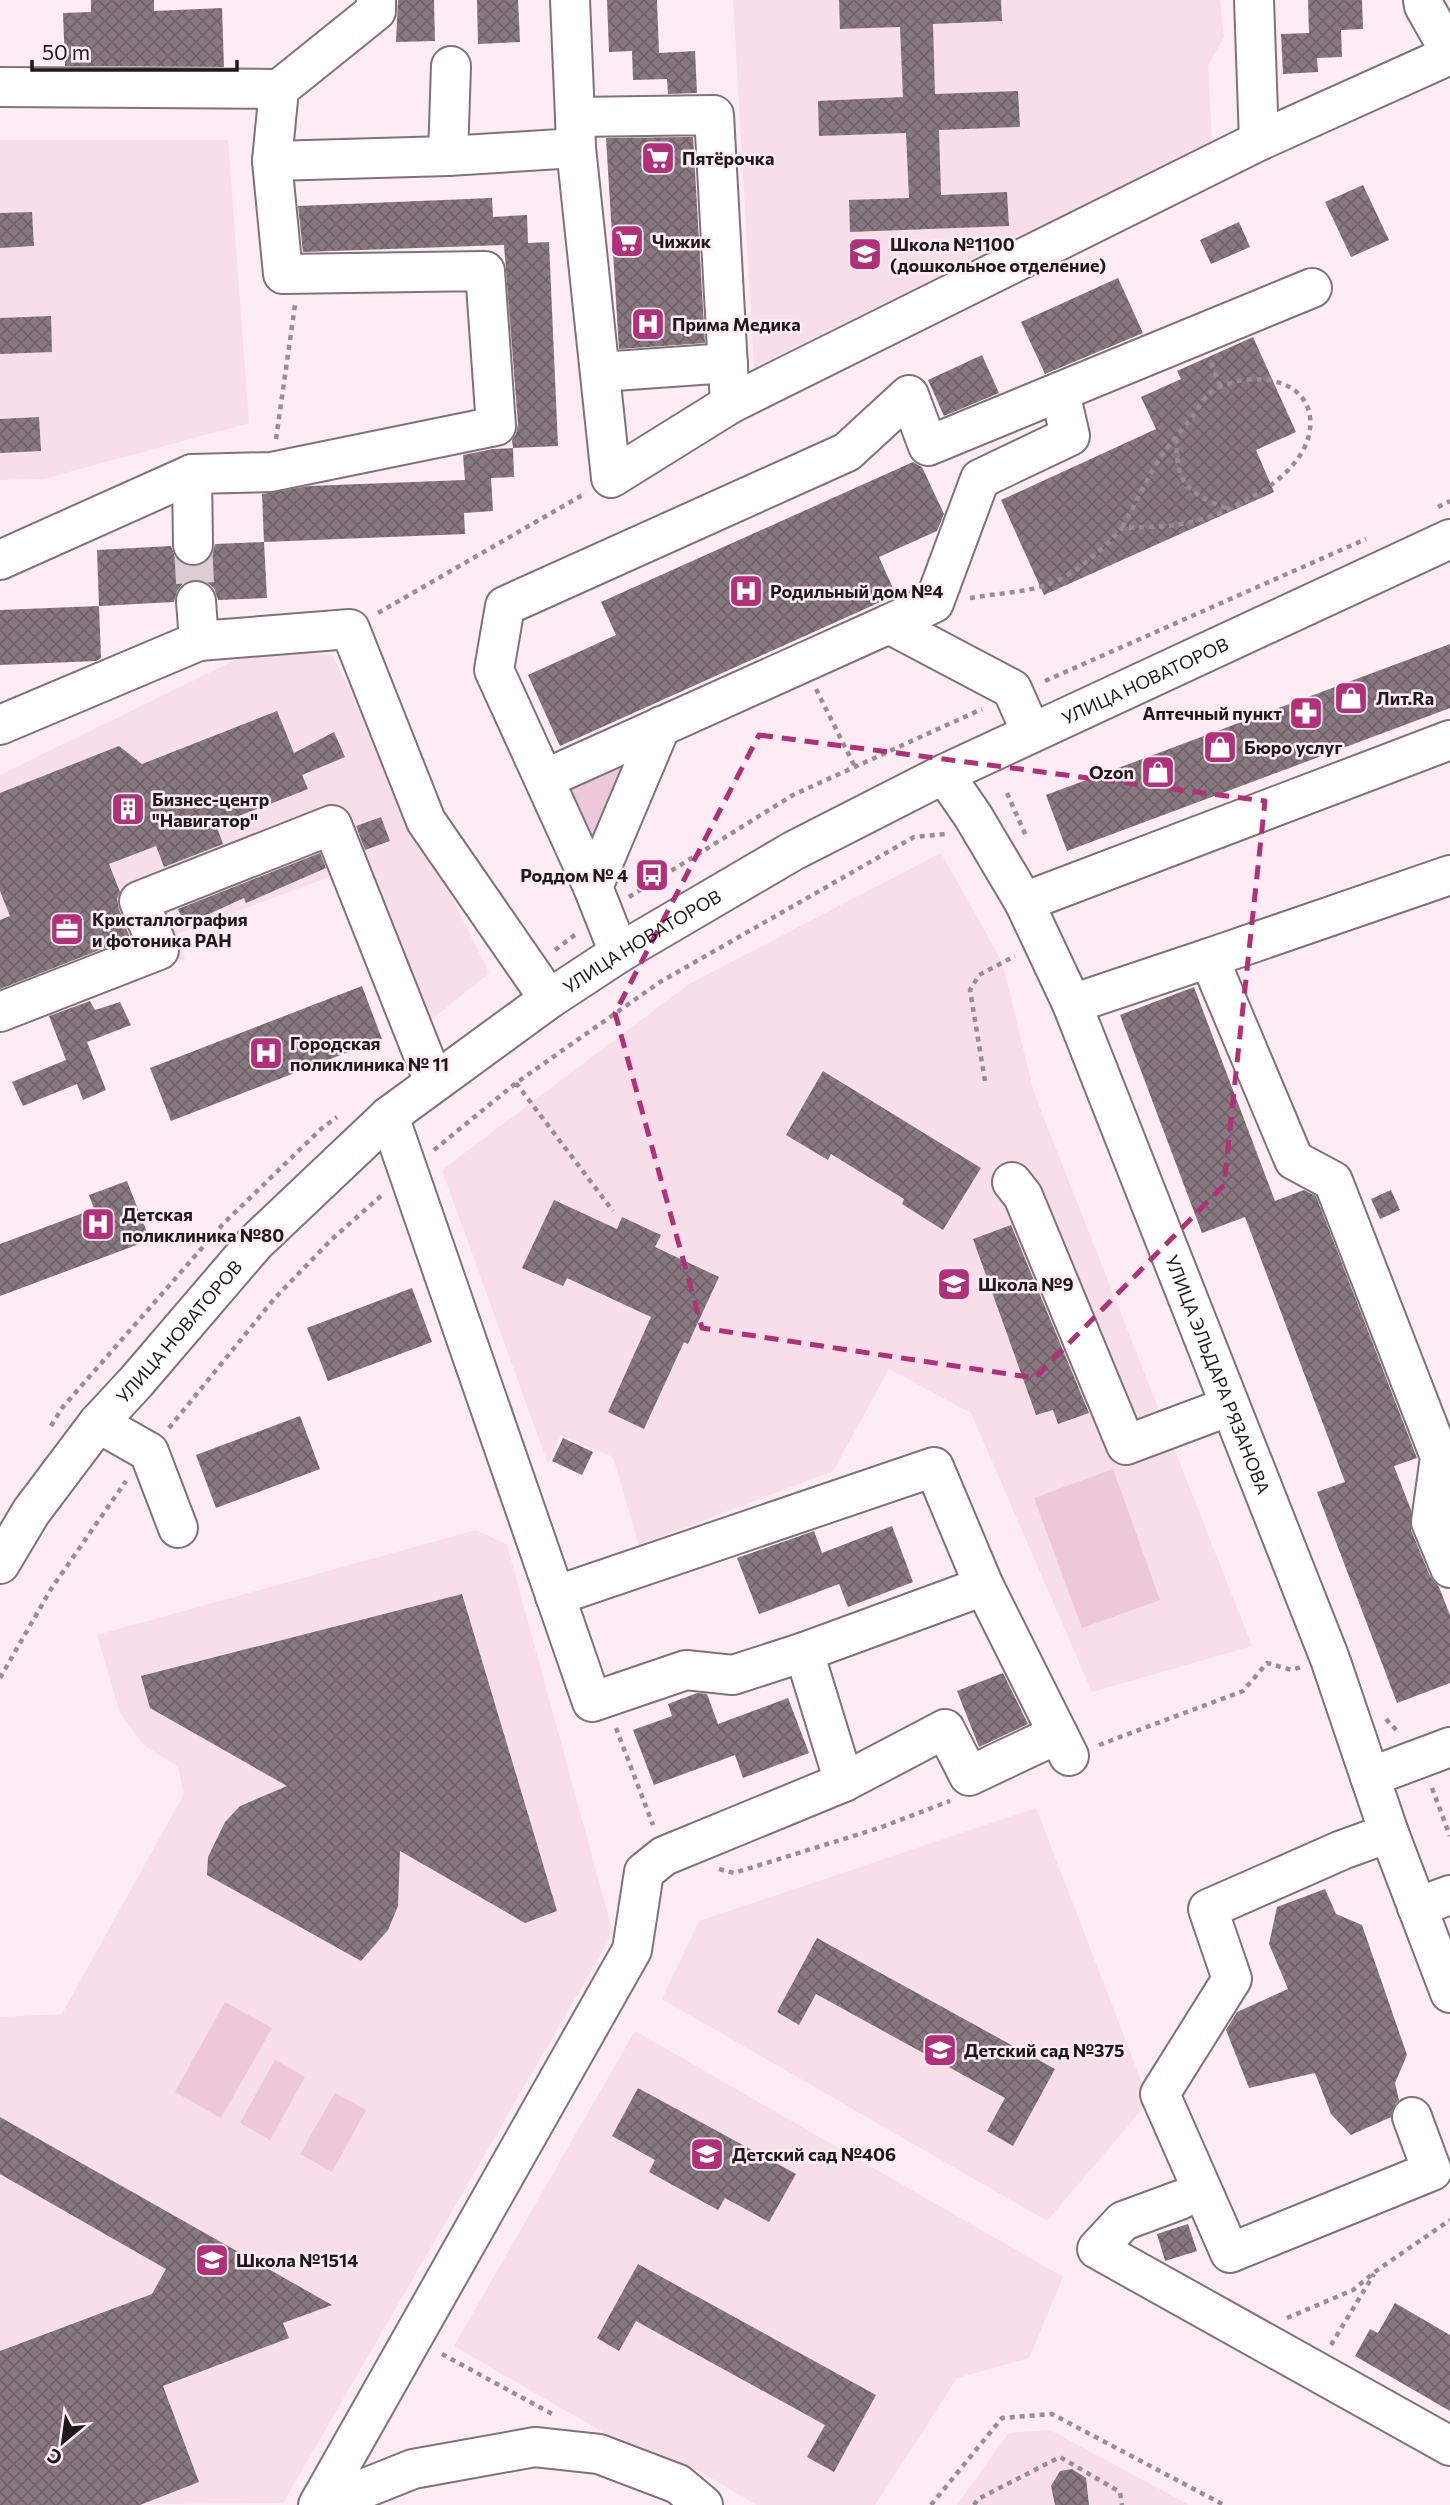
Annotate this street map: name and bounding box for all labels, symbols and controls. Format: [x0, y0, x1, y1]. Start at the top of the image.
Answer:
scale bar [32, 28, 236, 72]
text: 50 m [42, 39, 90, 64]
supermarket icon: Пятёрочка [639, 139, 677, 177]
place label: Пятёрочка [682, 147, 774, 169]
supermarket icon: Чижик [608, 222, 646, 260]
place label: Чижик [652, 230, 712, 252]
place label: Школа №1100 (дошкольное отделение) [890, 233, 1106, 276]
school or university icon: Школа №1100 (дошкольное отделение) [846, 235, 884, 273]
hospital icon: Прима Медика [629, 305, 667, 343]
place label: Прима Медика [672, 313, 801, 335]
hospital icon: Родильный дом №4 [727, 572, 765, 610]
place label: Родильный дом №4 [770, 580, 943, 602]
street label: УЛИЦА НОВАТОРОВ [1058, 633, 1232, 729]
shop icon: Лит.Ra [1332, 679, 1370, 717]
place label: Лит.Ra [1376, 687, 1434, 709]
pharmacy icon: Аптечный пункт [1287, 694, 1325, 732]
place label: Аптечный пункт [1142, 702, 1282, 724]
shop icon: Бюро услуг [1201, 728, 1239, 766]
place label: Бюро услуг [1244, 736, 1342, 758]
shop icon: Ozon [1139, 753, 1177, 791]
place label: Ozon [1089, 761, 1134, 783]
place label: Бизнеc-центр "Навигатор" [152, 788, 269, 831]
building icon: Бизнеc-центр "Навигатор" [109, 790, 147, 828]
bus stop icon: Роддом № 4 [633, 856, 671, 894]
place label: Роддом № 4 [520, 864, 628, 886]
street label: УЛИЦА НОВАТОРОВ [559, 885, 725, 998]
place label: Кристаллография и фотоника РАН [92, 908, 248, 951]
office icon: Кристаллография и фотоника РАН [48, 910, 86, 948]
place label: Городская поликлиника № 11 [290, 1032, 449, 1075]
hospital icon: Городская поликлиника № 11 [247, 1034, 285, 1072]
place label: Детская поликлиника №80 [122, 1203, 284, 1246]
hospital icon: Детская поликлиника №80 [79, 1205, 117, 1243]
street label: УЛИЦА ЭЛЬДАРА РЯЗАНОВА [1161, 1252, 1275, 1497]
street label: УЛИЦА НОВАТОРОВ [111, 1256, 246, 1407]
school or university icon: Школа №9 [935, 1265, 973, 1303]
place label: Школа №9 [978, 1273, 1074, 1295]
school or university icon: Детский сад №375 [921, 2031, 959, 2069]
place label: Детский сад №375 [964, 2039, 1125, 2061]
school or university icon: Детский сад №406 [688, 2135, 726, 2173]
place label: Детский сад №406 [732, 2143, 896, 2165]
school or university icon: Школа №1514 [193, 2241, 231, 2279]
place label: Школа №1514 [236, 2249, 358, 2271]
north arrow [28, 2407, 98, 2477]
text: С [43, 2444, 66, 2471]

